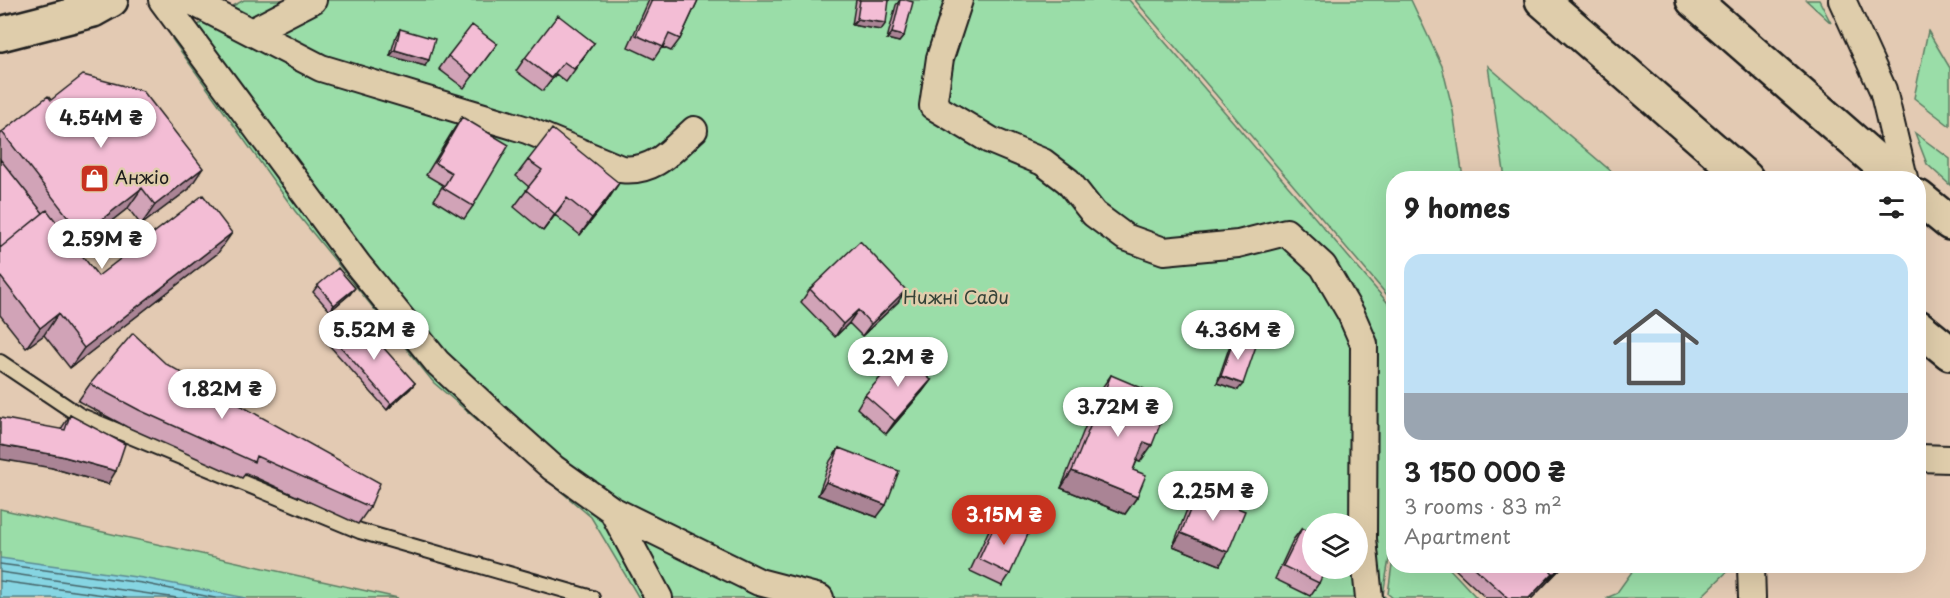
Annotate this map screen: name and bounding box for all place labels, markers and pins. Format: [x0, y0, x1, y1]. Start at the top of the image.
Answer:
pin: 4.54M ₴ [46, 98, 156, 149]
shop icon: Анжіо [78, 162, 110, 194]
place label: Анжіо [115, 163, 169, 190]
pin: 2.59M ₴ [47, 219, 157, 270]
pin: 5.52M ₴ [319, 310, 429, 361]
pin: 4.36M ₴ [1183, 310, 1293, 361]
pin: 2.2M ₴ [849, 337, 947, 388]
pin: 1.82M ₴ [167, 369, 277, 420]
pin: 3.72M ₴ [1063, 387, 1173, 438]
pin: 2.25M ₴ [1158, 471, 1268, 522]
pin: 3.15M ₴ [949, 495, 1059, 546]

